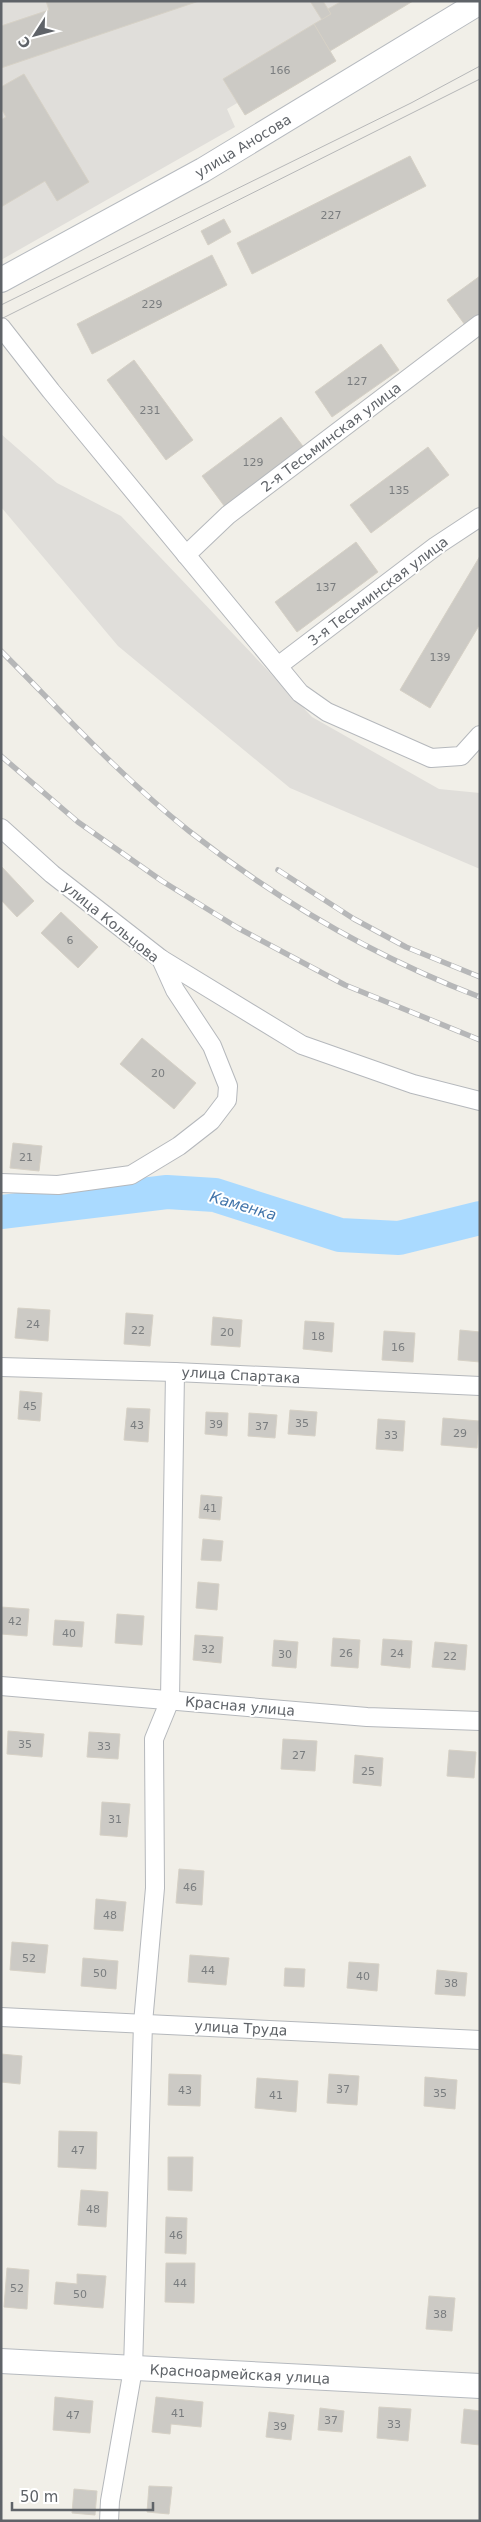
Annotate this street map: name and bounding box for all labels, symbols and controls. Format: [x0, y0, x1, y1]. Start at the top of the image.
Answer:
north arrow [10, 10, 60, 60]
text: С [15, 34, 34, 52]
house number: 166 [270, 64, 291, 77]
street label: улица Аносова [192, 111, 294, 181]
house number: 227 [321, 209, 342, 222]
house number: 229 [142, 298, 163, 311]
house number: 127 [347, 375, 368, 388]
street label: 2-я Тесьминская улица [258, 379, 404, 495]
house number: 231 [140, 404, 161, 417]
house number: 129 [243, 456, 264, 469]
house number: 135 [389, 484, 410, 497]
street label: 3-я Тесьминская улица [305, 533, 451, 649]
house number: 137 [316, 581, 337, 594]
house number: 139 [430, 651, 451, 664]
street label: улица Кольцова [60, 878, 162, 966]
house number: 6 [67, 934, 74, 947]
house number: 20 [151, 1067, 165, 1080]
house number: 21 [19, 1151, 33, 1164]
water label: Каменка [208, 1188, 278, 1224]
house number: 24 [26, 1318, 40, 1331]
house number: 22 [131, 1324, 145, 1337]
house number: 20 [220, 1326, 234, 1339]
house number: 18 [311, 1330, 325, 1343]
house number: 16 [391, 1341, 405, 1354]
street label: улица Спартака [181, 1364, 301, 1386]
house number: 45 [23, 1400, 37, 1413]
house number: 35 [295, 1417, 309, 1430]
house number: 39 [209, 1418, 223, 1431]
house number: 43 [130, 1419, 144, 1432]
house number: 37 [255, 1420, 269, 1433]
house number: 29 [453, 1427, 467, 1440]
house number: 33 [384, 1429, 398, 1442]
house number: 41 [203, 1502, 217, 1515]
house number: 42 [8, 1615, 22, 1628]
house number: 40 [62, 1627, 76, 1640]
house number: 32 [201, 1643, 215, 1656]
house number: 26 [339, 1647, 353, 1660]
house number: 24 [390, 1647, 404, 1660]
house number: 30 [278, 1648, 292, 1661]
house number: 22 [443, 1650, 457, 1663]
street label: Красная улица [184, 1693, 296, 1719]
house number: 35 [18, 1738, 32, 1751]
house number: 33 [97, 1740, 111, 1753]
house number: 27 [292, 1749, 306, 1762]
house number: 25 [361, 1765, 375, 1778]
house number: 31 [108, 1813, 122, 1826]
house number: 46 [183, 1881, 197, 1894]
house number: 48 [103, 1909, 117, 1922]
house number: 52 [22, 1952, 36, 1965]
house number: 44 [201, 1964, 215, 1977]
house number: 50 [93, 1967, 107, 1980]
house number: 40 [356, 1970, 370, 1983]
house number: 38 [444, 1977, 458, 1990]
street label: улица Труда [194, 2018, 288, 2038]
house number: 37 [336, 2083, 350, 2096]
house number: 43 [178, 2084, 192, 2097]
house number: 35 [433, 2087, 447, 2100]
house number: 41 [269, 2089, 283, 2102]
house number: 47 [71, 2144, 85, 2157]
house number: 48 [86, 2203, 100, 2216]
house number: 46 [169, 2229, 183, 2242]
house number: 44 [173, 2277, 187, 2290]
house number: 52 [10, 2282, 24, 2295]
house number: 50 [73, 2288, 87, 2301]
house number: 38 [433, 2308, 447, 2321]
street label: Красноармейская улица [149, 2361, 331, 2387]
house number: 41 [171, 2407, 185, 2420]
house number: 47 [66, 2409, 80, 2422]
house number: 37 [324, 2414, 338, 2427]
house number: 33 [387, 2418, 401, 2431]
house number: 39 [273, 2420, 287, 2433]
scale bar [12, 2480, 154, 2512]
text: 50 m [20, 2488, 58, 2506]

